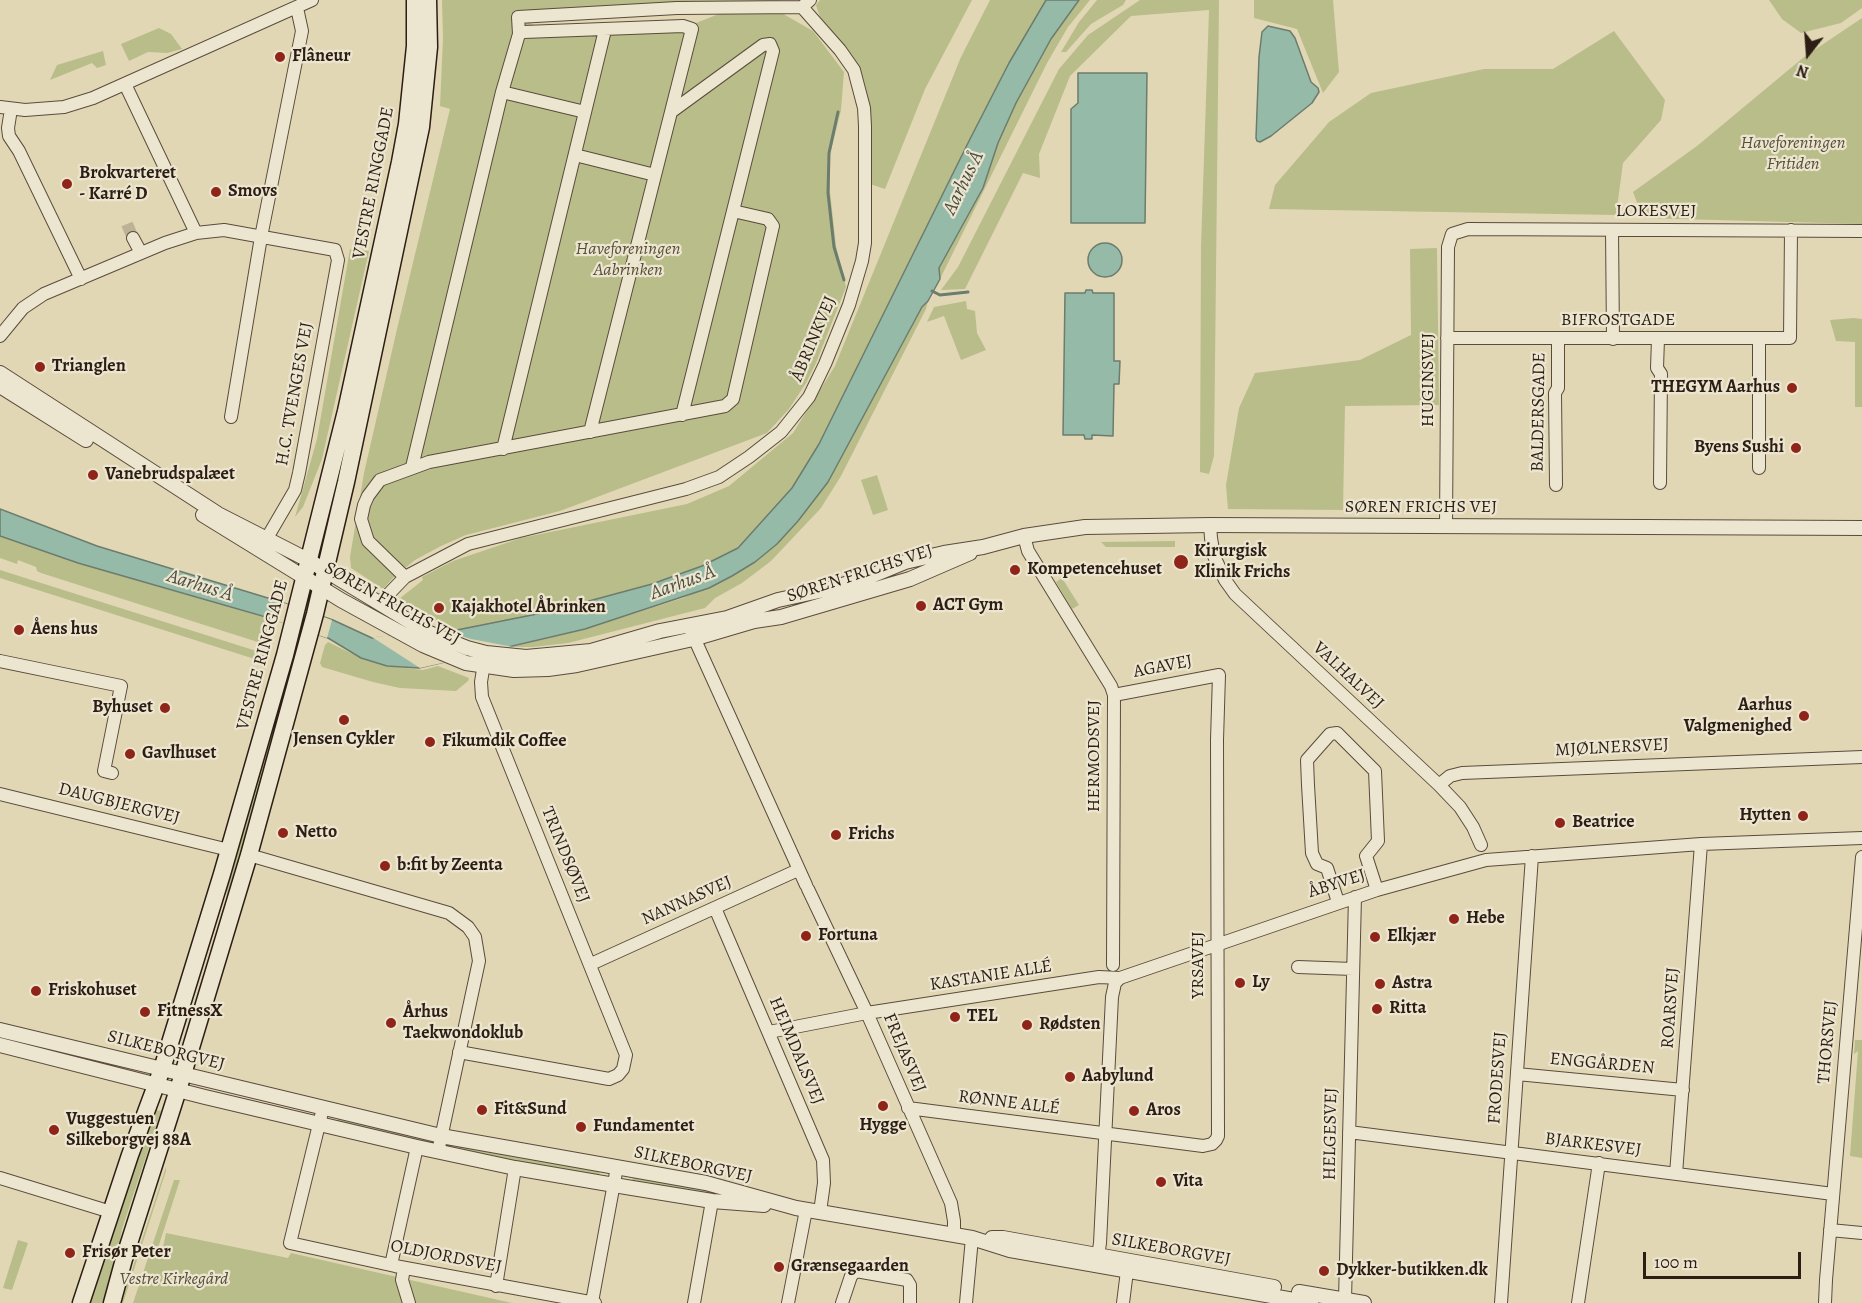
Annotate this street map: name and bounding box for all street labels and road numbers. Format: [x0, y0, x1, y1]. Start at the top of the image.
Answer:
street label: VESTRE RINGGADE [349, 105, 399, 261]
street label: LOKESVEJ [1616, 201, 1696, 223]
street label: ÅBRINKVEJ [786, 293, 842, 385]
street label: BIFROSTGADE [1561, 310, 1675, 332]
street label: H.C. TVENGES VEJ [272, 320, 318, 468]
street label: HUGINSVEJ [1418, 333, 1440, 427]
street label: BALDERSGADE [1527, 352, 1551, 472]
street label: SØREN FRICHS VEJ [1345, 497, 1497, 519]
street label: SØREN FRICHS VEJ [784, 540, 936, 608]
street label: SØREN FRICHS VEJ [320, 558, 464, 650]
street label: VESTRE RINGGADE [233, 578, 293, 732]
street label: VALHALVEJ [1308, 638, 1388, 714]
street label: AGAVEJ [1132, 651, 1194, 683]
street label: HERMODSVEJ [1084, 700, 1106, 812]
street label: MJØLNERSVEJ [1555, 734, 1669, 762]
street label: DAUGBJERGVEJ [56, 778, 182, 830]
street label: TRINDSØVEJ [536, 804, 594, 906]
street label: ÅBYVEJ [1306, 865, 1368, 903]
street label: NANNASVEJ [639, 872, 735, 930]
street label: YRSAVEJ [1188, 931, 1210, 999]
street label: KASTANIE ALLÉ [928, 956, 1054, 996]
street label: ROARSVEJ [1657, 967, 1685, 1049]
street label: HEIMDALSVEJ [764, 994, 828, 1108]
street label: THORSVEJ [1814, 999, 1842, 1085]
street label: FREJASVEJ [878, 1010, 930, 1096]
street label: SILKEBORGVEJ [105, 1026, 227, 1076]
street label: FRODESVEJ [1484, 1031, 1512, 1125]
street label: ENGGÅRDEN [1549, 1049, 1655, 1079]
street label: RØNNE ALLÉ [957, 1086, 1061, 1120]
street label: HELGESVEJ [1319, 1087, 1343, 1181]
street label: BJARKESVEJ [1544, 1128, 1642, 1162]
street label: SILKEBORGVEJ [632, 1142, 754, 1188]
street label: SILKEBORGVEJ [1110, 1229, 1232, 1271]
street label: OLDJORDSVEJ [389, 1236, 503, 1278]

